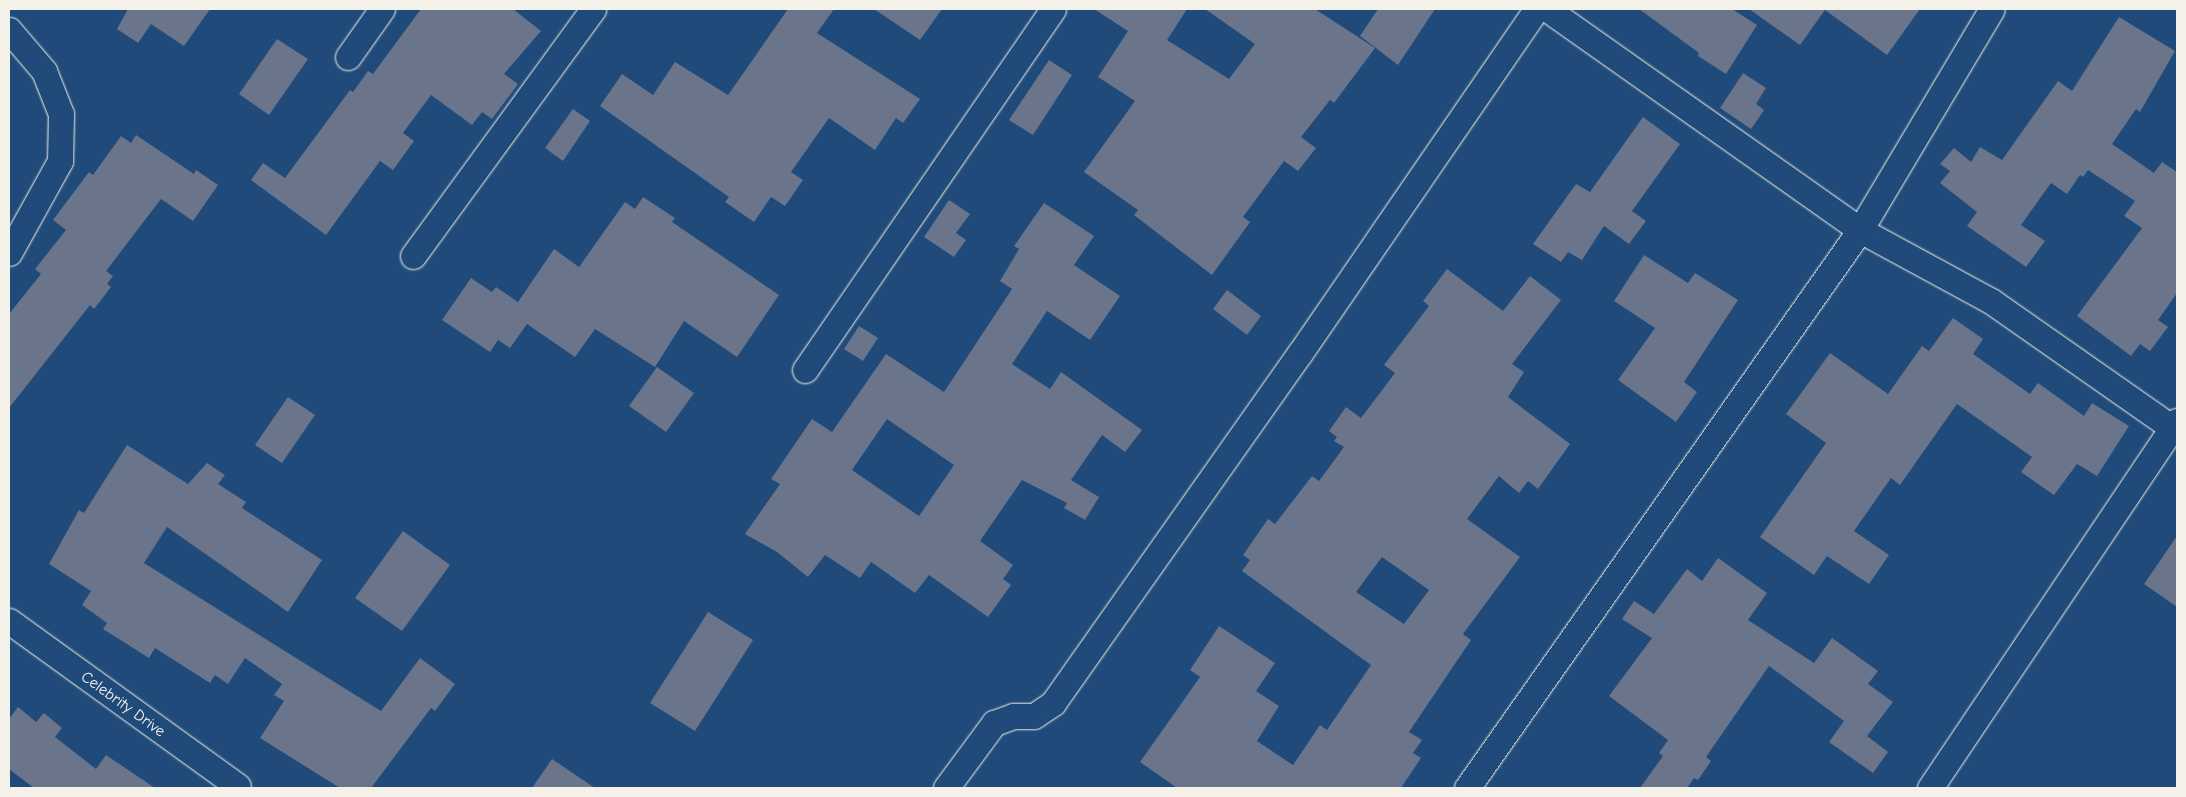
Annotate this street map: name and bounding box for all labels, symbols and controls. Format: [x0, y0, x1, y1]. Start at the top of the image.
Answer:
street label: Celebrity Drive [77, 667, 169, 741]

